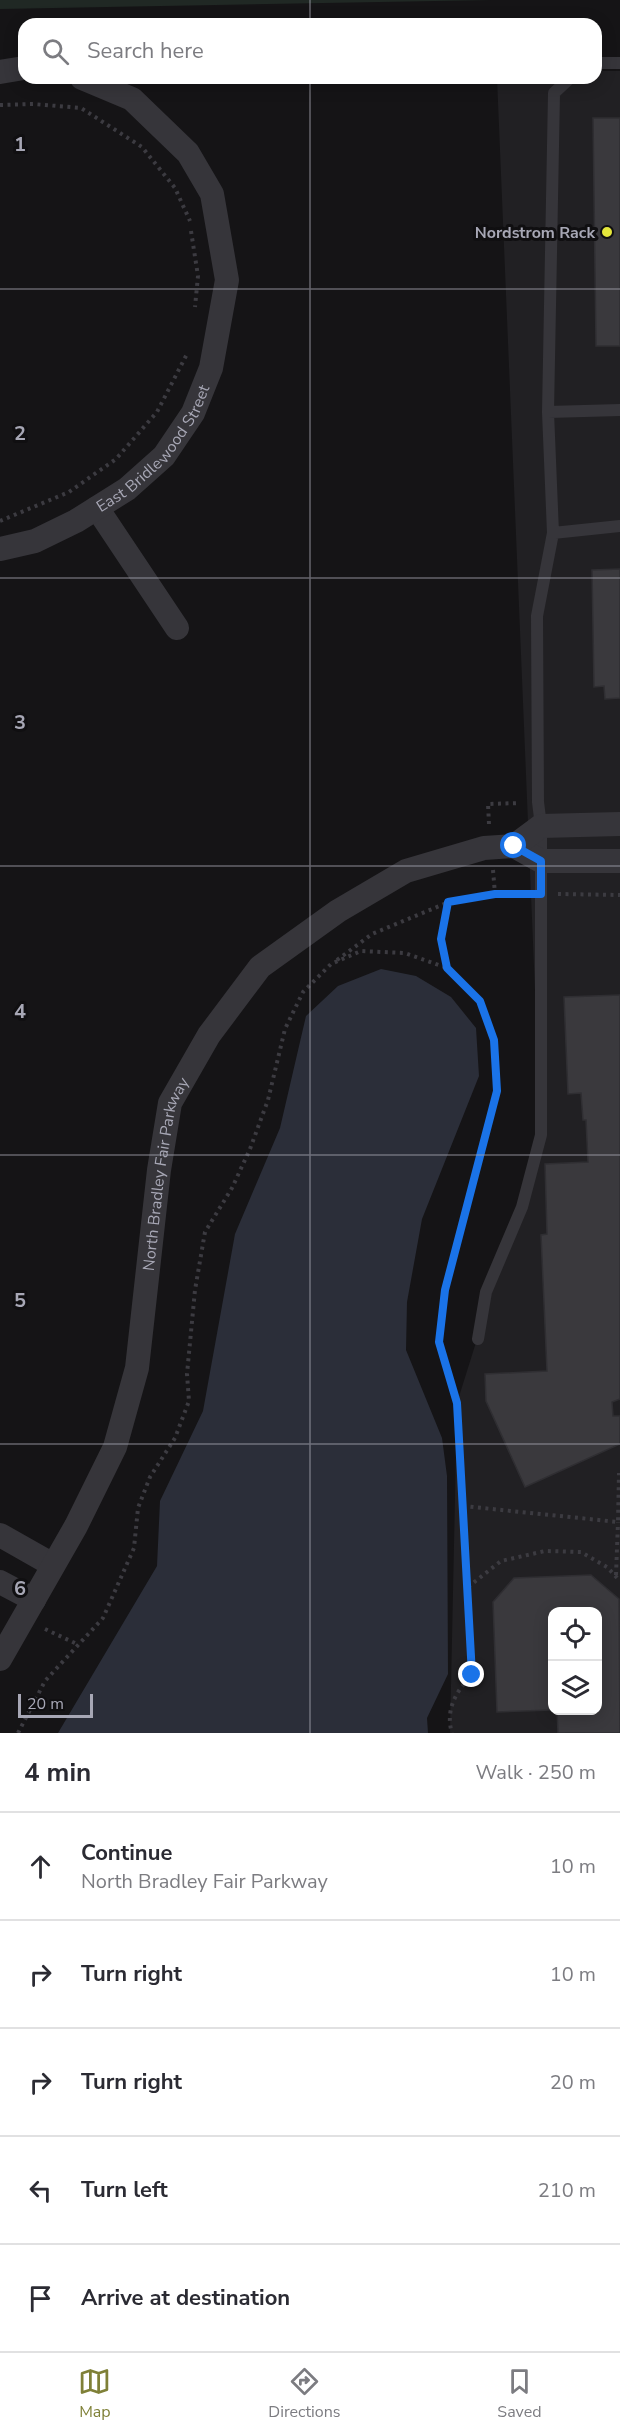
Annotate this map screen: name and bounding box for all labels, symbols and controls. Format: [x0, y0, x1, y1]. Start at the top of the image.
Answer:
search box [18, 18, 602, 84]
icon: search [39, 35, 72, 68]
text: Search here [87, 36, 204, 66]
text: 1 [14, 131, 26, 158]
place label: Nordstrom Rack [475, 222, 595, 244]
marker: Nordstrom Rack [600, 225, 614, 239]
street label: East Bridlewood Street [92, 381, 215, 518]
text: 2 [14, 420, 26, 447]
text: 3 [14, 709, 26, 736]
route start [500, 832, 526, 858]
text: 4 [14, 998, 26, 1025]
street label: North Bradley Fair Parkway [138, 1073, 195, 1272]
text: 5 [14, 1287, 26, 1314]
text: 6 [14, 1575, 26, 1602]
map controls [548, 1607, 602, 1715]
button: locate [548, 1607, 602, 1661]
route end [458, 1661, 484, 1687]
button: layers [548, 1661, 602, 1715]
scale bar [18, 1691, 93, 1718]
text: 20 m [27, 1693, 64, 1715]
text: 4 min [24, 1755, 91, 1790]
text: Walk · 250 m [476, 1759, 596, 1786]
text: Continue [81, 1838, 172, 1868]
icon: ahead [24, 1850, 57, 1883]
text: 10 m [550, 1853, 596, 1880]
text: North Bradley Fair Parkway [81, 1868, 328, 1895]
icon: right [24, 1958, 57, 1991]
text: Turn right [81, 1959, 182, 1989]
text: 10 m [550, 1961, 596, 1988]
icon: right [24, 2066, 57, 2099]
text: Turn right [81, 2067, 182, 2097]
text: 20 m [550, 2069, 596, 2096]
icon: left [24, 2174, 57, 2207]
text: Turn left [81, 2175, 168, 2205]
text: 210 m [538, 2177, 596, 2204]
icon: arrive [24, 2282, 57, 2315]
text: Arrive at destination [81, 2283, 290, 2313]
tab: Map [78, 2365, 111, 2423]
tab: Directions [268, 2365, 340, 2423]
tab: Saved [497, 2365, 542, 2423]

